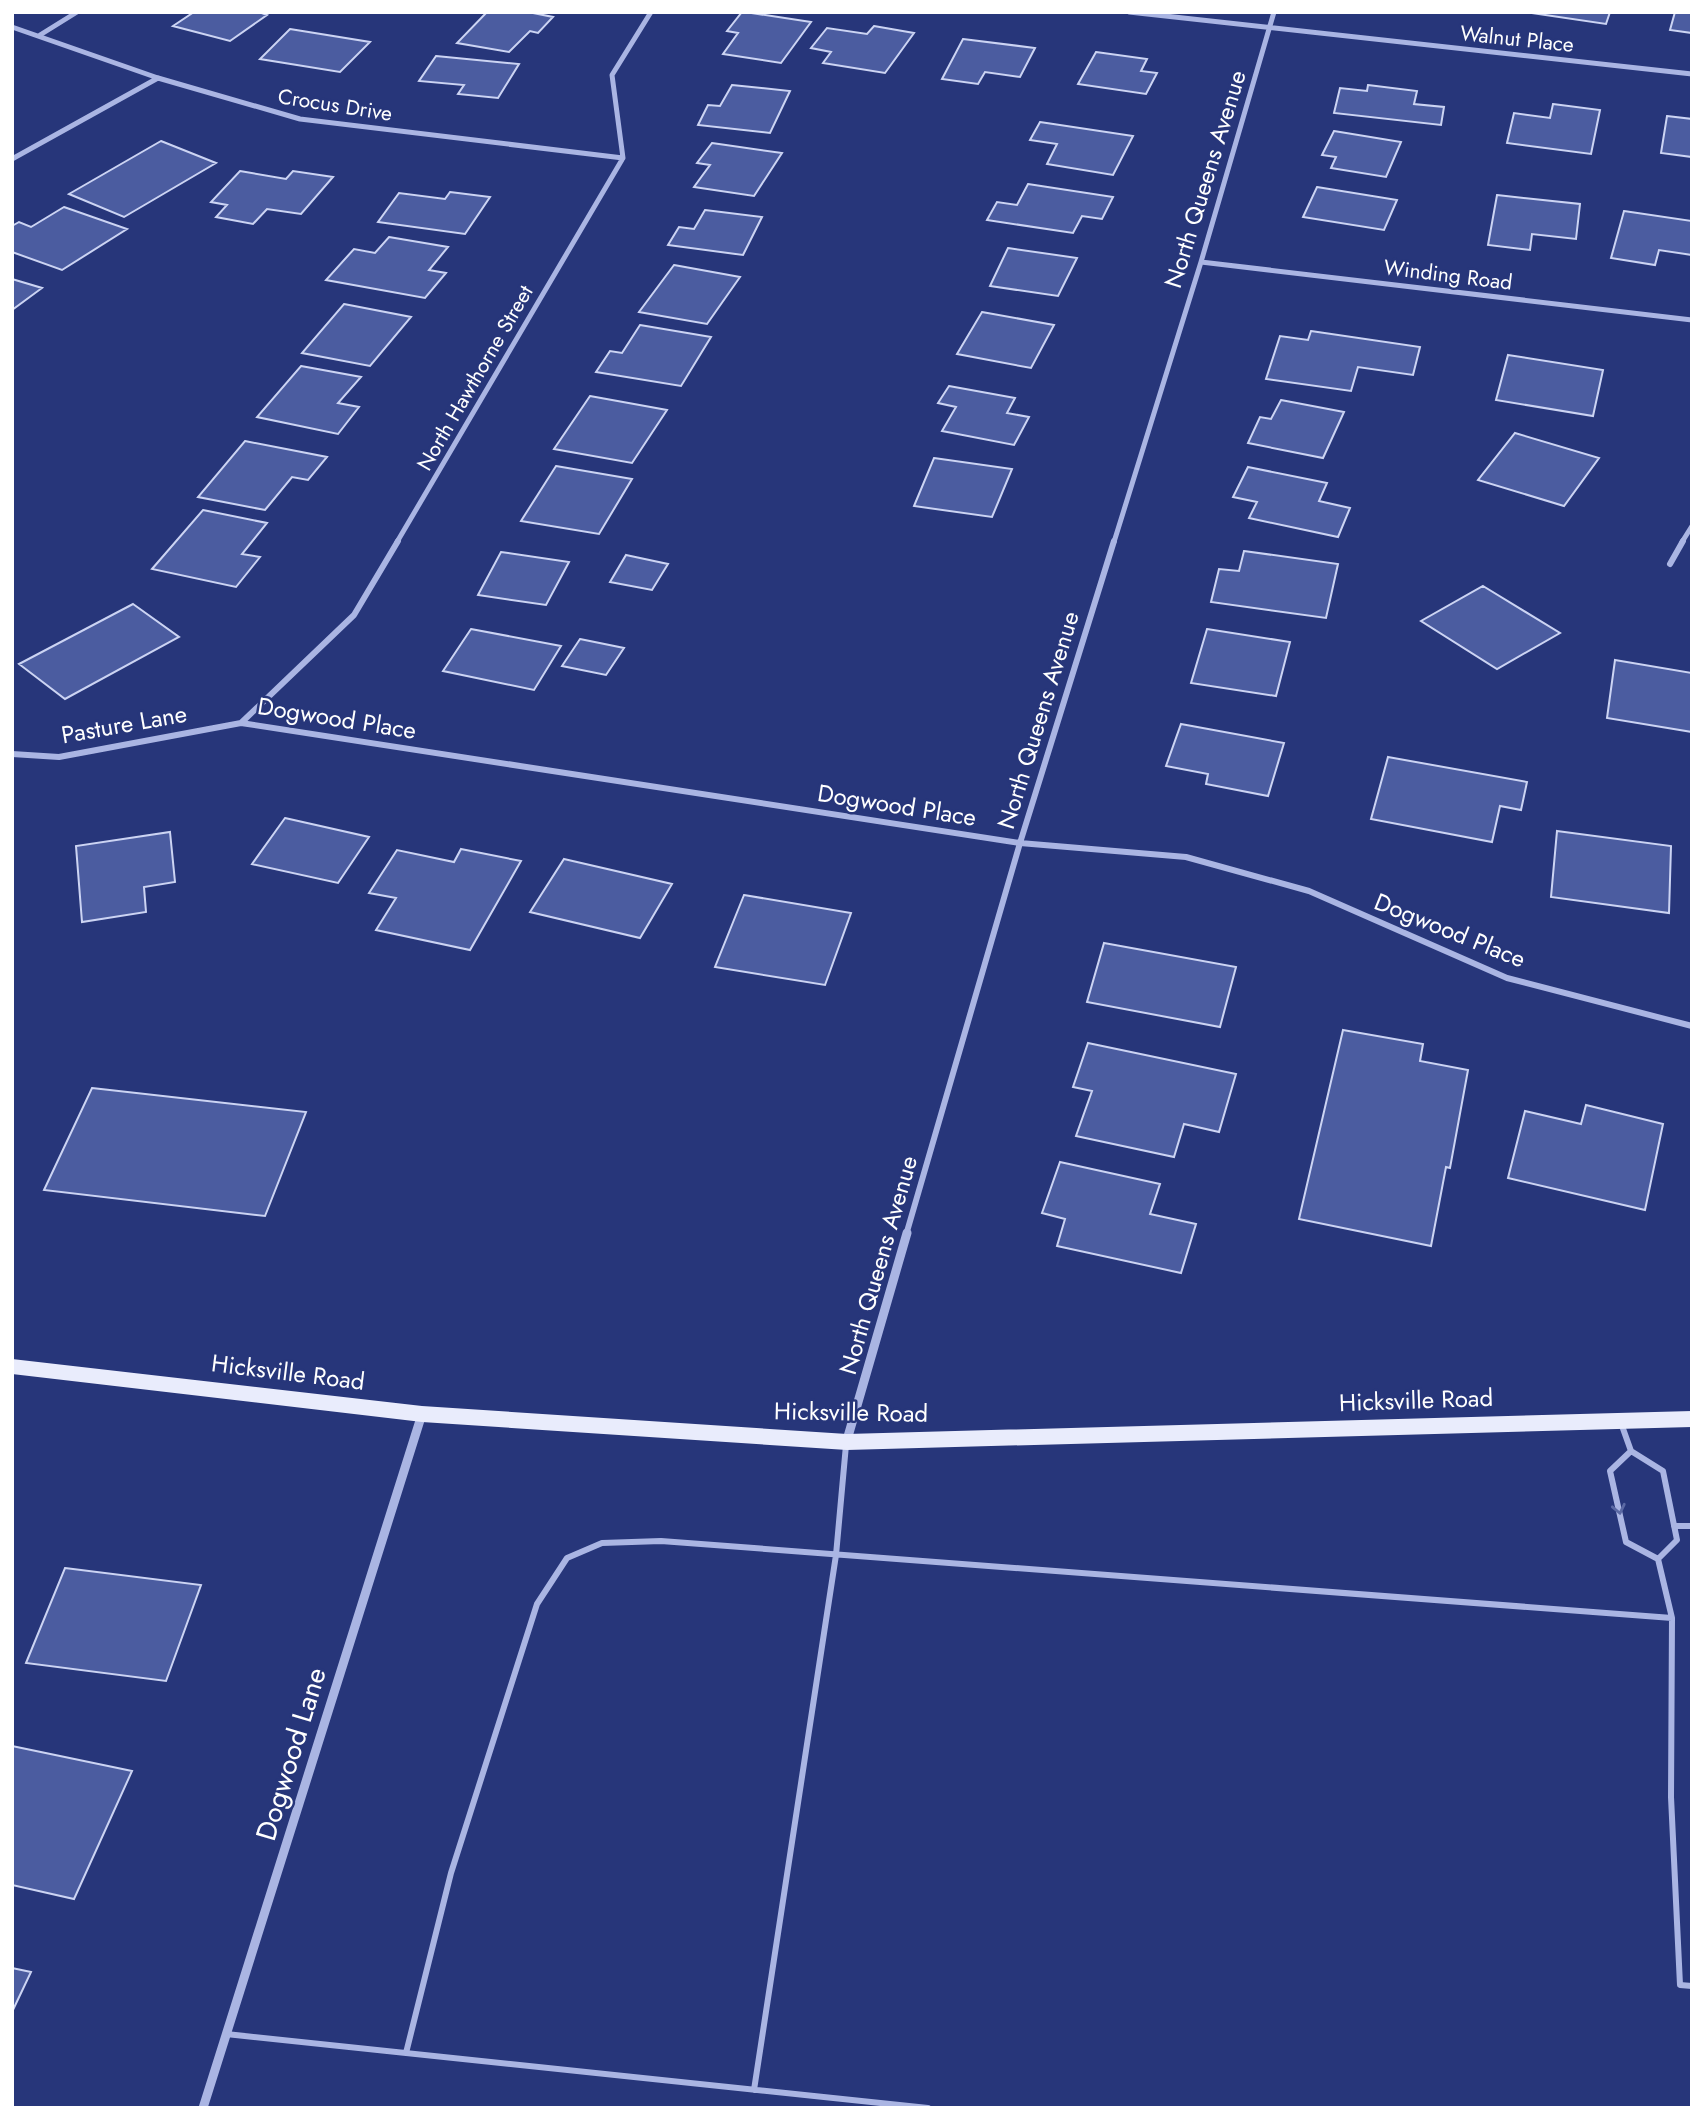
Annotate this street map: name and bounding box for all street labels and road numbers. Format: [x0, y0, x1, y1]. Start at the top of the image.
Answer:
street label: Walnut Place [1459, 18, 1576, 60]
street label: North Queens Avenue [1155, 66, 1255, 292]
street label: Crocus Drive [276, 81, 394, 129]
street label: Winding Road [1382, 252, 1514, 298]
street label: North Hawthorne Street [410, 280, 540, 476]
street label: North Queens Avenue [988, 607, 1088, 833]
street label: Dogwood Place [255, 688, 419, 748]
street label: Pasture Lane [59, 696, 189, 752]
street label: Dogwood Place [815, 775, 979, 835]
street label: Dogwood Place [1369, 884, 1531, 976]
street label: North Queens Avenue [830, 1152, 926, 1378]
street label: Hicksville Road [209, 1345, 367, 1399]
street label: Hicksville Road [1338, 1380, 1494, 1420]
street label: Hicksville Road [774, 1393, 928, 1431]
street label: Dogwood Lane [245, 1662, 337, 1846]

